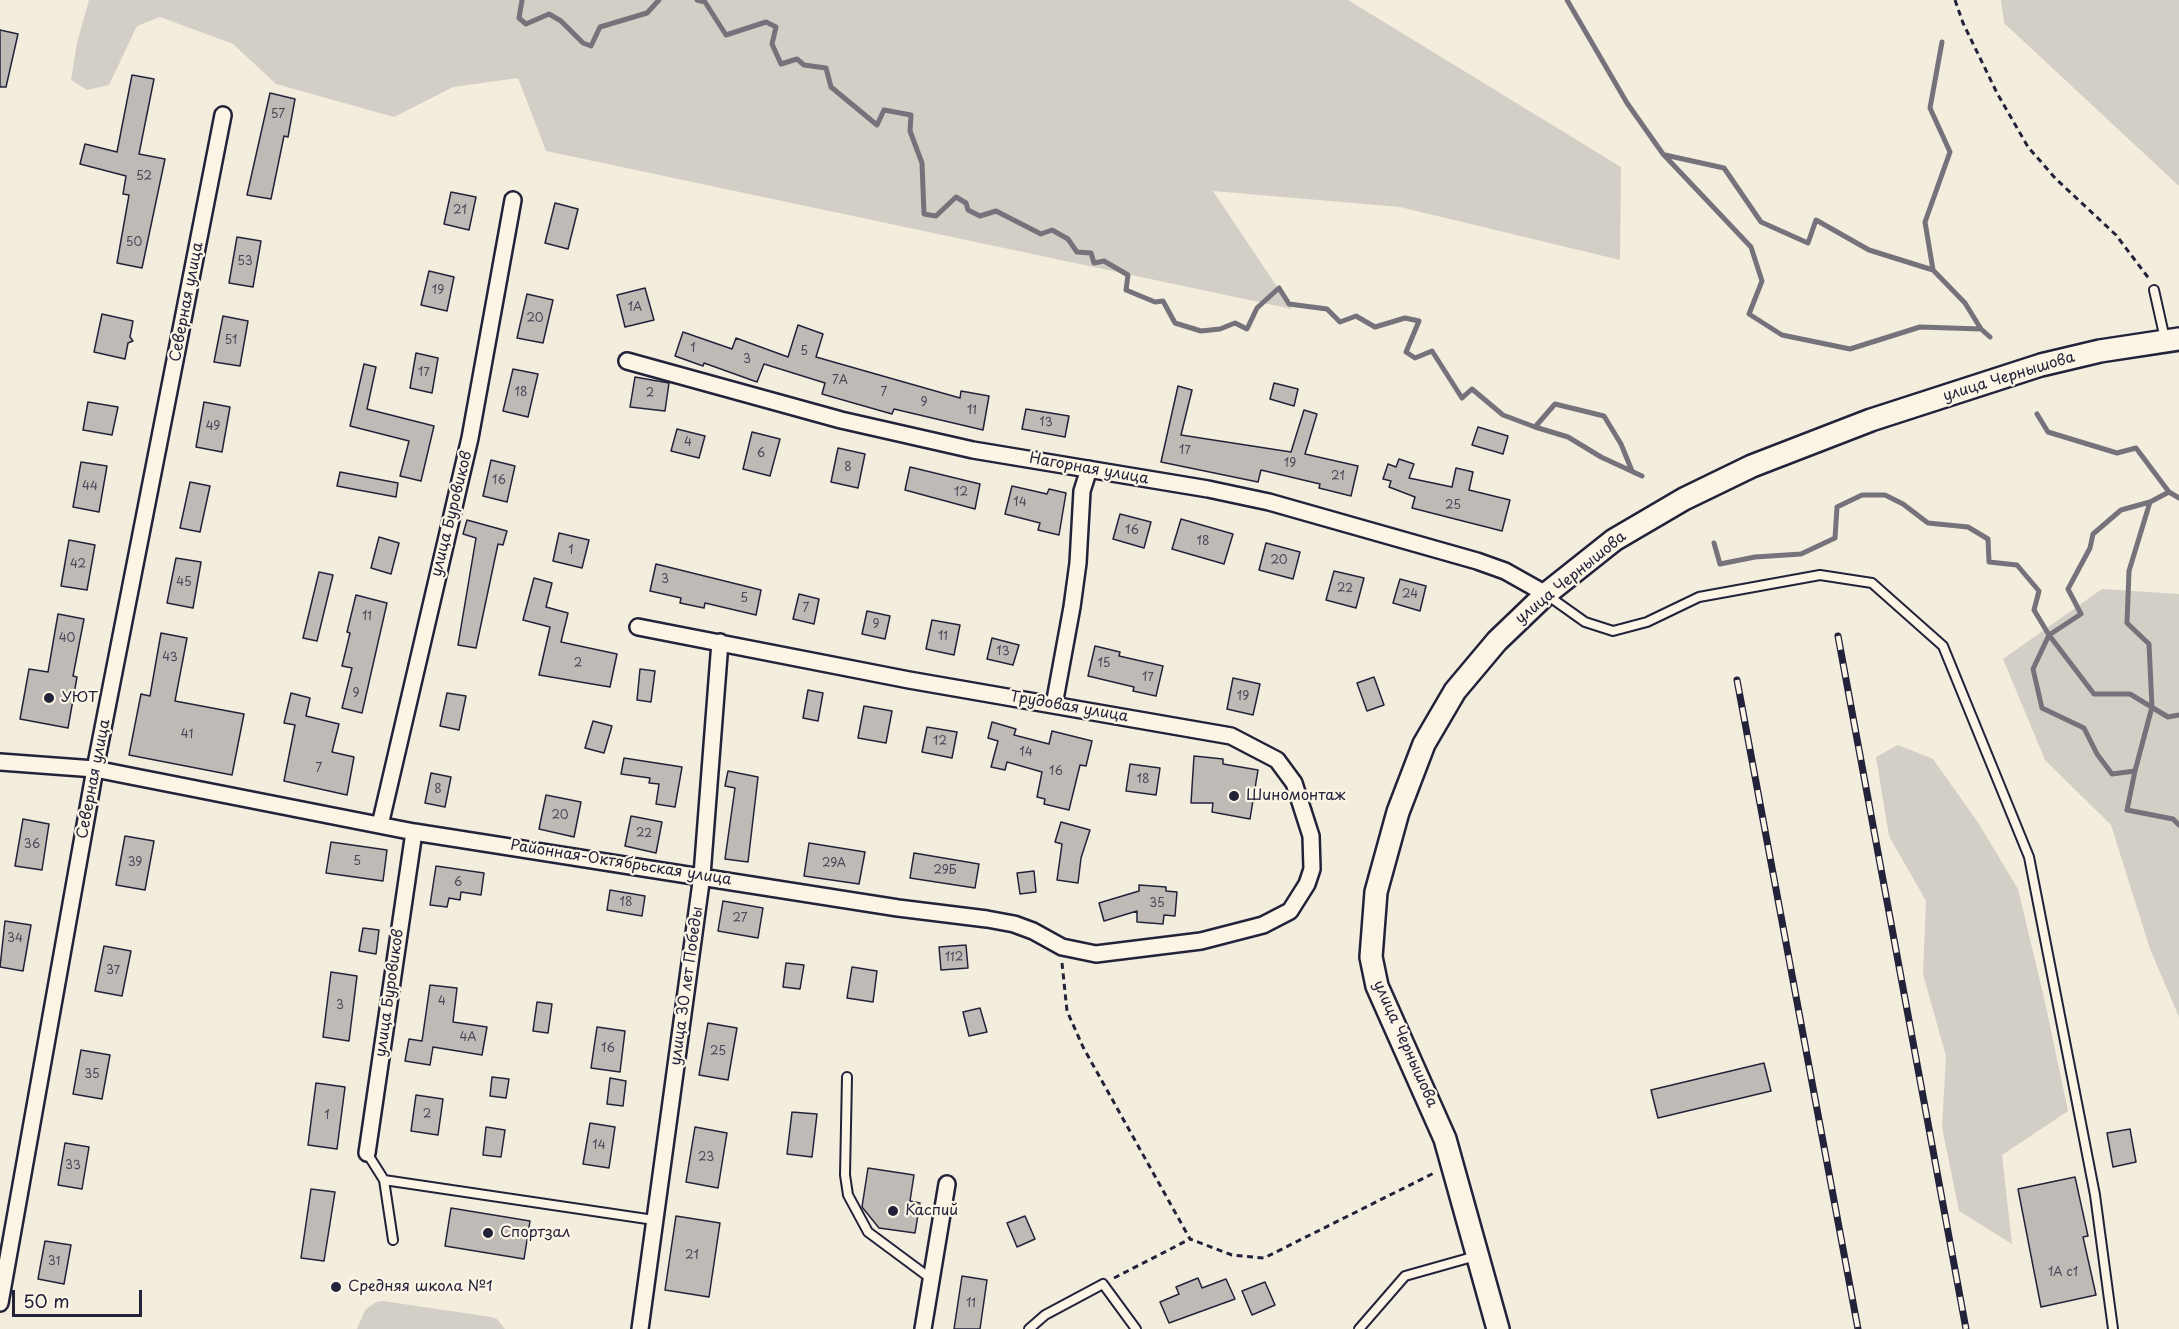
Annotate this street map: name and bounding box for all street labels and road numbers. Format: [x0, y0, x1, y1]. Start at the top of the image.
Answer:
street label: Северная улица [167, 241, 207, 363]
street label: улица Чернышова [1941, 348, 2077, 406]
street label: улица Буровиков [428, 449, 476, 579]
street label: Нагорная улица [1028, 450, 1150, 488]
street label: улица Чернышова [1512, 528, 1630, 628]
street label: Трудовая улица [1008, 688, 1130, 726]
street label: Северная улица [74, 718, 114, 840]
street label: Районная-Октябрьская улица [509, 837, 733, 889]
street label: улица 30 лет Победы [667, 905, 707, 1067]
street label: улица Буровиков [372, 928, 408, 1058]
street label: улица Чернышова [1369, 978, 1441, 1110]

